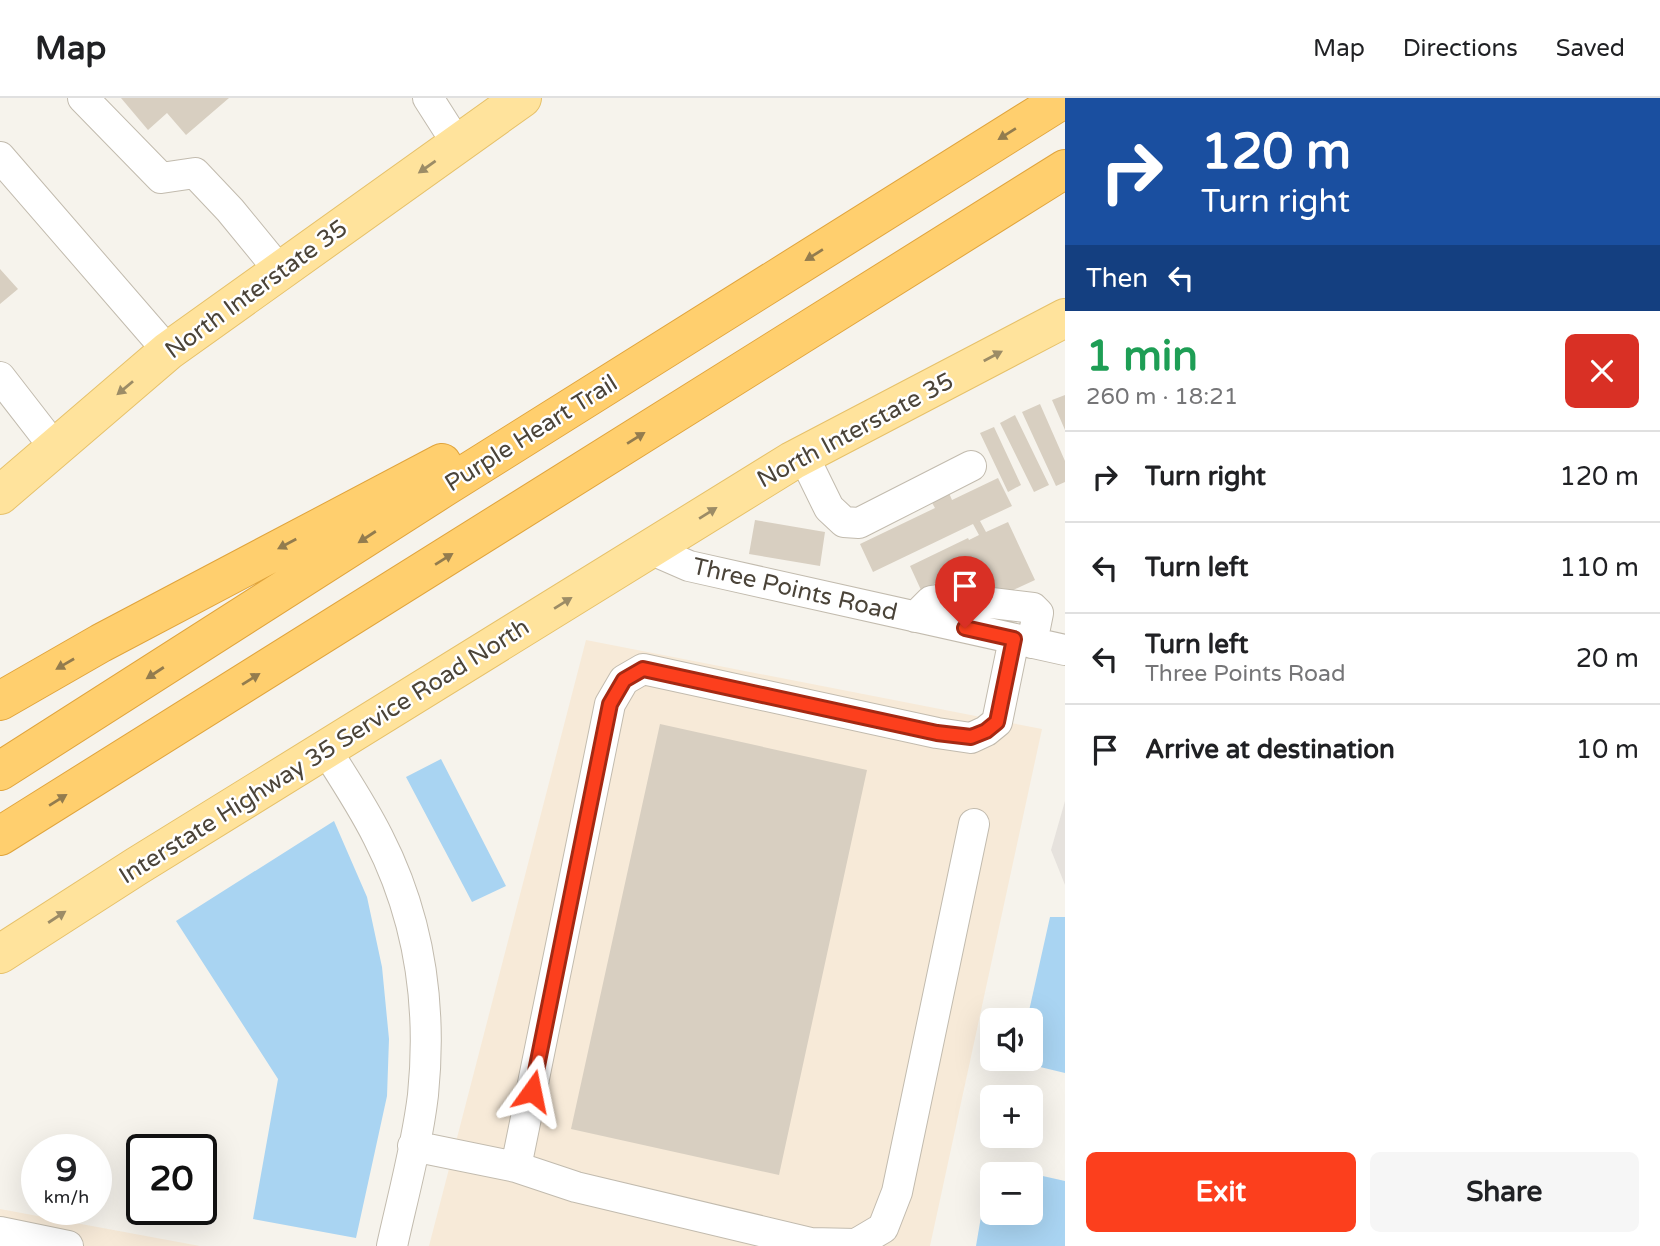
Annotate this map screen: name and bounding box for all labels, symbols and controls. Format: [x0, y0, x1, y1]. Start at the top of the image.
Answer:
text: Map [35, 29, 106, 68]
text: Map [1313, 34, 1365, 63]
text: Directions [1403, 34, 1518, 63]
text: Saved [1556, 34, 1625, 63]
text: 120 m [1201, 123, 1351, 182]
icon: right [1086, 126, 1177, 217]
one-way arrow [998, 128, 1017, 141]
one-way arrow [418, 159, 436, 173]
text: Turn right [1201, 183, 1350, 221]
street label: North Interstate 35 [159, 214, 353, 365]
one-way arrow [805, 249, 824, 262]
icon: left [1162, 259, 1200, 297]
text: Then [1086, 263, 1148, 294]
text: 1 min [1086, 331, 1198, 382]
button: close [1565, 334, 1639, 408]
one-way arrow [983, 350, 1003, 361]
street label: North Interstate 35 [752, 366, 958, 494]
street label: Purple Heart Trail [440, 369, 623, 498]
one-way arrow [116, 380, 134, 396]
text: 260 m · 18:21 [1086, 383, 1238, 411]
one-way arrow [627, 431, 646, 444]
icon: right [1086, 458, 1124, 496]
text: Turn right [1145, 461, 1266, 492]
text: 120 m [1559, 461, 1639, 492]
one-way arrow [698, 506, 718, 519]
one-way arrow [358, 530, 376, 544]
one-way arrow [277, 539, 297, 550]
icon: left [1086, 549, 1124, 587]
one-way arrow [434, 552, 453, 565]
street label: Three Points Road [690, 552, 900, 627]
text: Turn left [1145, 552, 1248, 583]
text: 110 m [1559, 552, 1639, 583]
pin [935, 556, 995, 628]
icon: arrive [946, 567, 984, 605]
one-way arrow [553, 597, 572, 609]
street label: Interstate Highway 35 Service Road North [114, 612, 535, 890]
text: Turn left [1145, 629, 1248, 660]
icon: left [1086, 640, 1124, 678]
text: 20 m [1576, 643, 1639, 674]
one-way arrow [55, 658, 75, 670]
text: Three Points Road [1145, 660, 1346, 688]
one-way arrow [145, 666, 164, 679]
one-way arrow [241, 673, 260, 686]
icon: arrive [1086, 731, 1124, 769]
text: Arrive at destination [1145, 734, 1395, 765]
text: 10 m [1576, 734, 1639, 765]
one-way arrow [48, 793, 67, 806]
one-way arrow [48, 911, 67, 924]
map controls [980, 1008, 1043, 1225]
button: sound [980, 1008, 1043, 1071]
position arrow [495, 1054, 569, 1128]
button: + [980, 1085, 1043, 1148]
speed limit sign: 20 [126, 1134, 217, 1225]
text: 9 [56, 1149, 77, 1191]
button: Exit [1086, 1152, 1356, 1232]
button: Share [1370, 1152, 1639, 1232]
button: − [980, 1162, 1043, 1225]
text: km/h [44, 1186, 89, 1208]

